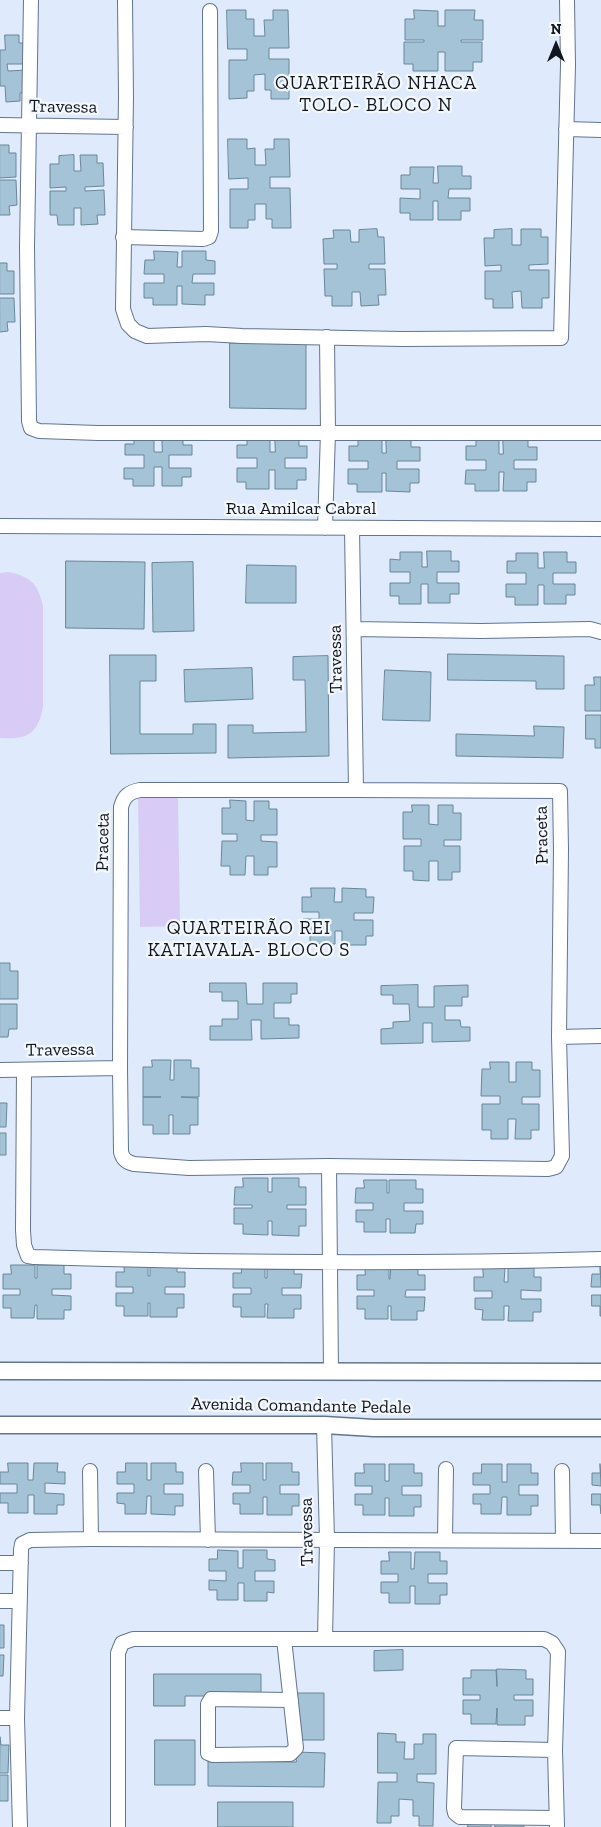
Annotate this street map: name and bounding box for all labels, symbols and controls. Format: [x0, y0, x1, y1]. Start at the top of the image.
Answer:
north arrow [531, 20, 581, 70]
text: N [551, 21, 561, 38]
district label: QUARTEIRÃO NHACA TOLO- BLOCO N [273, 73, 479, 117]
street label: Travessa [29, 96, 97, 118]
street label: Rua Amilcar Cabral [226, 498, 376, 520]
street label: Travessa [325, 625, 347, 693]
street label: Praceta [531, 805, 553, 865]
street label: Praceta [92, 812, 114, 872]
district label: QUARTEIRÃO REI KATIAVALA- BLOCO S [145, 918, 353, 962]
street label: Travessa [26, 1039, 94, 1061]
street label: Avenida Comandante Pedale [191, 1393, 411, 1419]
street label: Travessa [296, 1498, 318, 1566]

